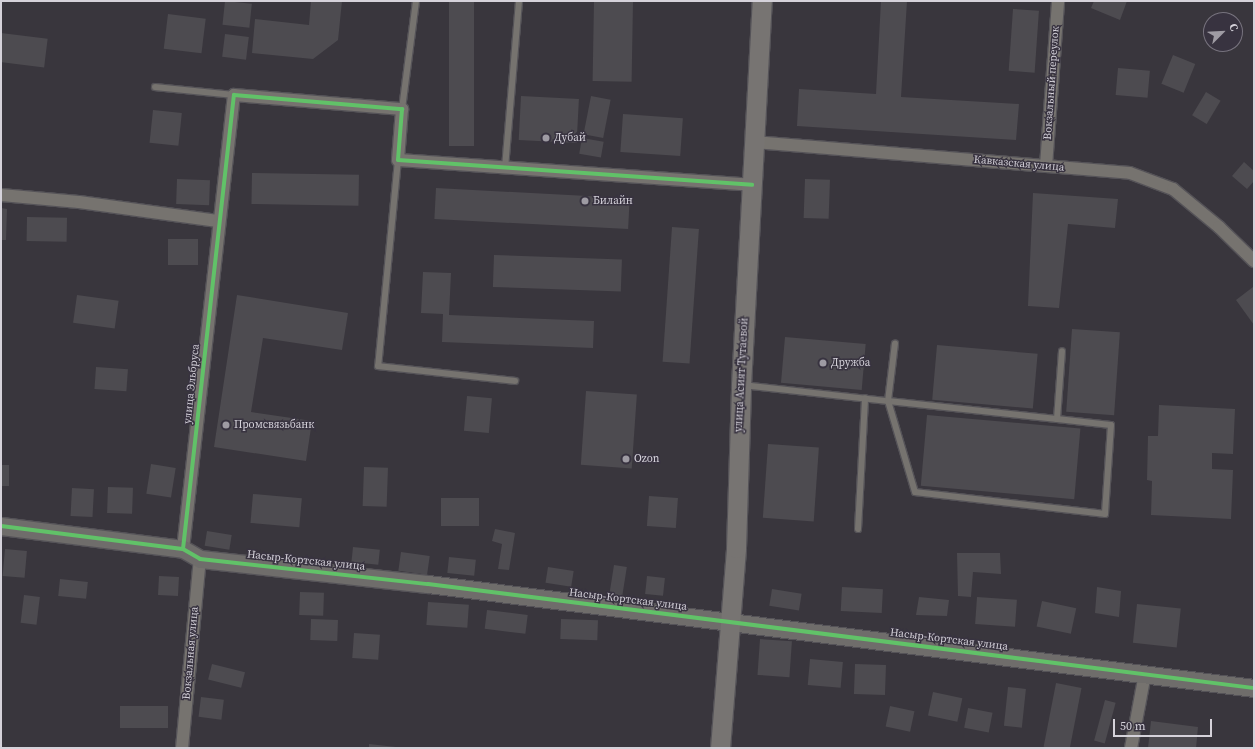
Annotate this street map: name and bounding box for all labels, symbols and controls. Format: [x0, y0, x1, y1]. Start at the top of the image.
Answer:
north arrow [1203, 12, 1243, 52]
text: С [1225, 21, 1242, 33]
street label: Вокзальный переулок [1041, 26, 1063, 140]
place label: Дубай [554, 131, 586, 145]
marker: Дубай [541, 133, 551, 143]
street label: Кавказская улица [973, 153, 1065, 175]
place label: Билайн [593, 194, 633, 208]
marker: Билайн [580, 196, 590, 206]
street label: улица Асият Тутаевой [732, 317, 752, 433]
street label: улица Эльбруса [181, 343, 203, 425]
place label: Дружба [831, 356, 870, 370]
marker: Дружба [818, 358, 828, 368]
place label: Промсвязьбанк [234, 418, 314, 432]
marker: Промсвязьбанк [221, 420, 231, 430]
place label: Ozon [634, 452, 659, 466]
marker: Ozon [621, 454, 631, 464]
street label: Насыр-Кортская улица [246, 548, 366, 574]
street label: Насыр-Кортская улица [568, 586, 688, 614]
street label: Вокзальная улица [180, 606, 202, 700]
street label: Насыр-Кортская улица [889, 626, 1009, 654]
scale bar [1115, 711, 1214, 737]
text: 50 m [1120, 718, 1146, 734]

